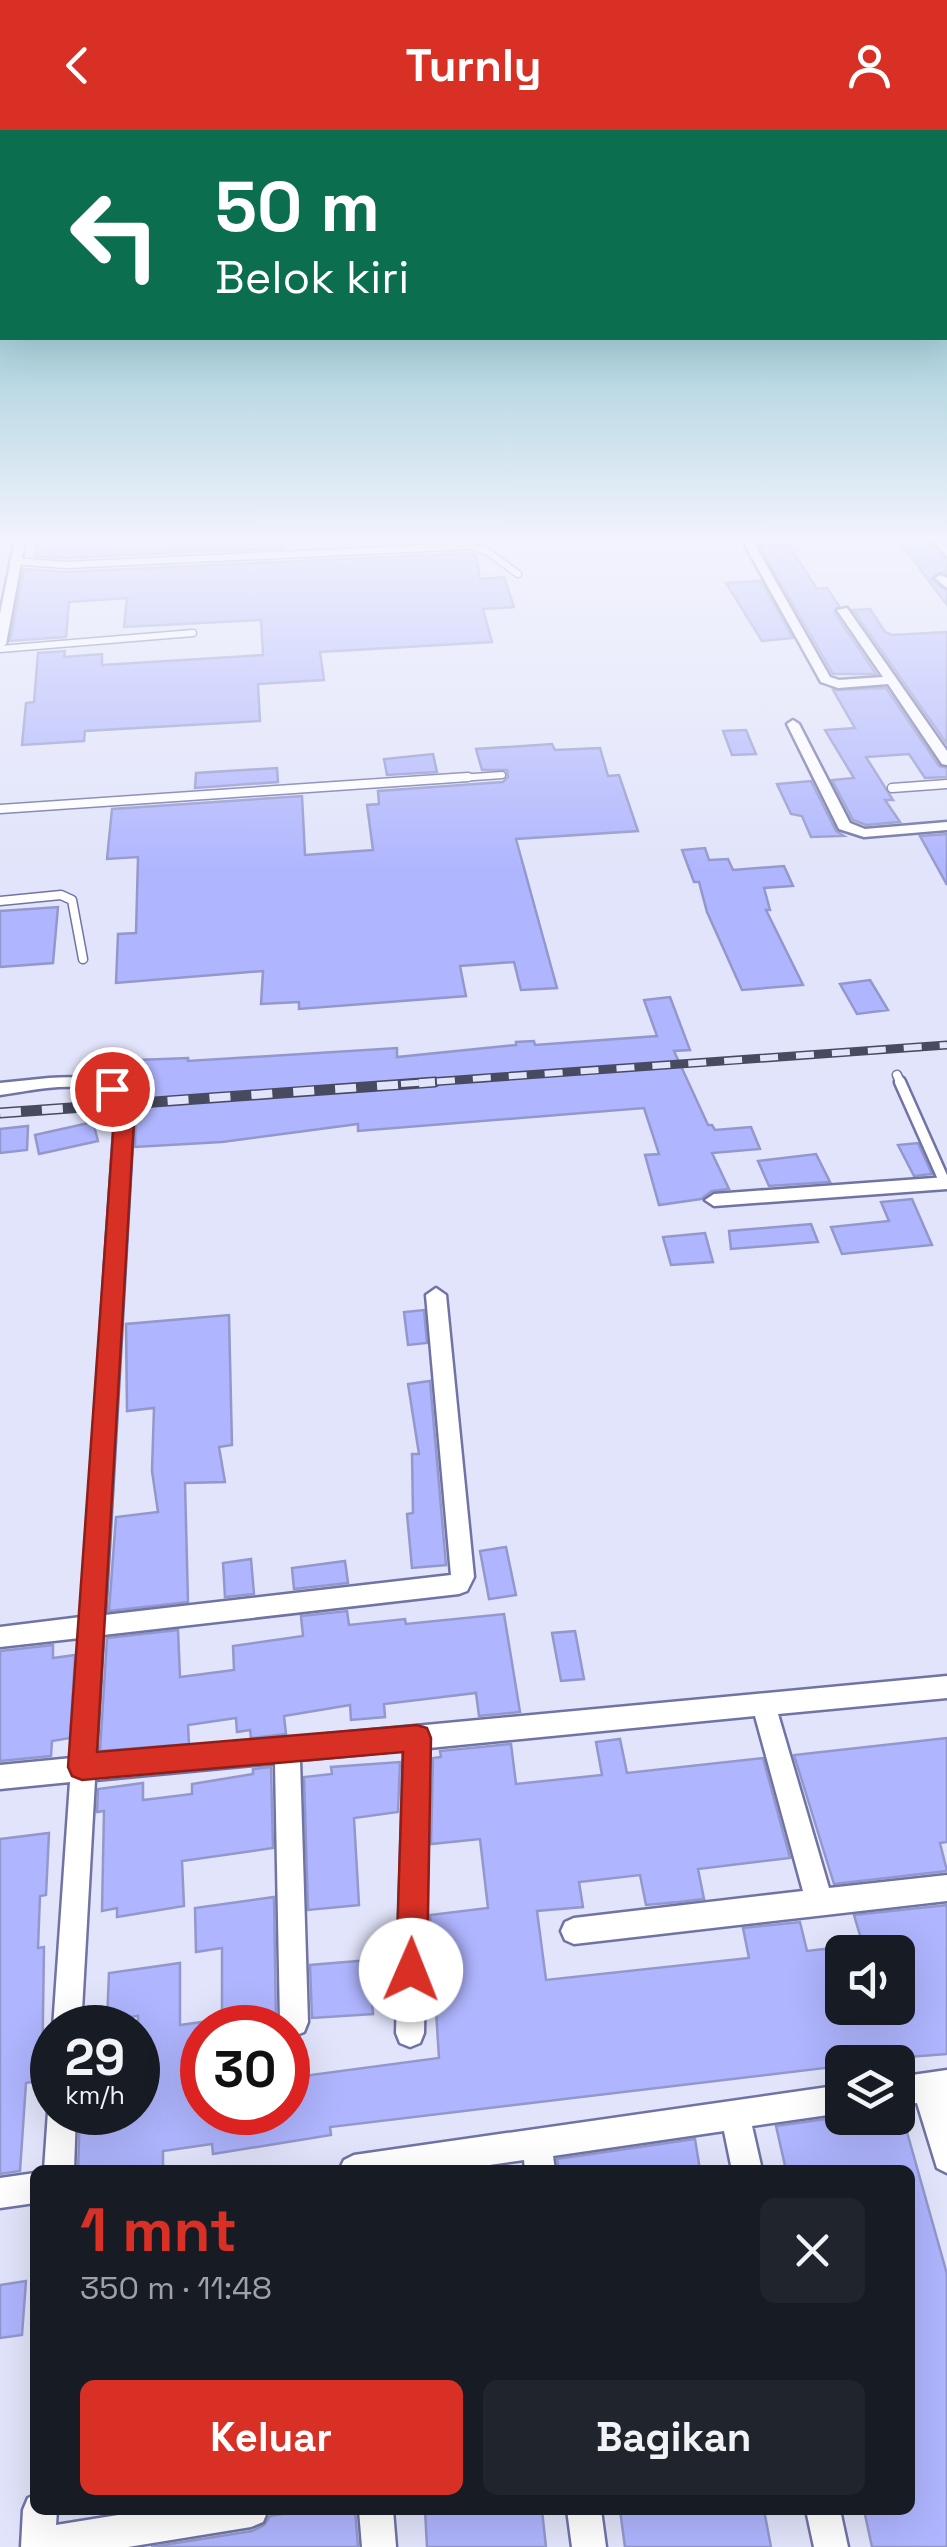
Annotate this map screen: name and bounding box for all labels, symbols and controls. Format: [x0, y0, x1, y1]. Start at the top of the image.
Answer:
text: Turnly [405, 37, 542, 94]
icon: back [50, 38, 105, 93]
icon: person [842, 38, 897, 93]
text: 50 m [215, 162, 380, 251]
icon: left [50, 170, 180, 300]
text: Belok kiri [215, 249, 409, 306]
pin [70, 1047, 155, 1132]
icon: arrive [85, 1062, 140, 1117]
position arrow [359, 1918, 463, 2022]
map controls [825, 1935, 915, 2135]
button: sound [825, 1935, 915, 2025]
speed limit sign: 30 [180, 2005, 310, 2135]
text: 29 [65, 2026, 125, 2090]
button: layers [825, 2045, 915, 2135]
text: km/h [65, 2079, 125, 2111]
text: 1 mnt [80, 2192, 237, 2269]
button: close [760, 2198, 865, 2303]
text: 350 m · 11:48 [80, 2268, 272, 2308]
button: Keluar [80, 2380, 463, 2495]
button: Bagikan [483, 2380, 865, 2495]

